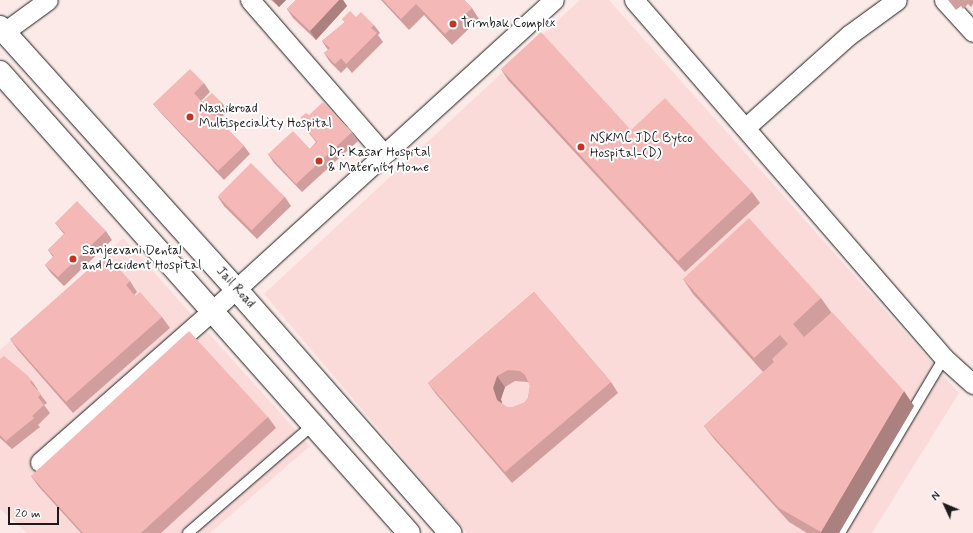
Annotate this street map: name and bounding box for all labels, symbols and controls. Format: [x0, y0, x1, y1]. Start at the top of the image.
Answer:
place label: Trimbak Complex [461, 16, 559, 32]
marker: Trimbak Complex [448, 19, 458, 29]
place label: Nashikroad Multispeciality Hospital [199, 102, 333, 133]
marker: Nashikroad Multispeciality Hospital [184, 111, 196, 123]
place label: NSKMC JDC Bytco Hospital-(D) [590, 132, 694, 163]
marker: NSKMC JDC Bytco Hospital-(D) [575, 141, 587, 153]
place label: Dr. Kasar Hospital & Maternity Home [328, 146, 433, 177]
marker: Dr. Kasar Hospital & Maternity Home [313, 155, 325, 167]
place label: Sanjeevani Dental and Accident Hospital [82, 244, 202, 275]
marker: Sanjeevani Dental and Accident Hospital [67, 253, 79, 265]
street label: Jail Road [212, 264, 258, 312]
north arrow [925, 485, 965, 525]
text: N [929, 489, 944, 504]
scale bar [10, 499, 61, 525]
text: 20 m [15, 506, 41, 522]

